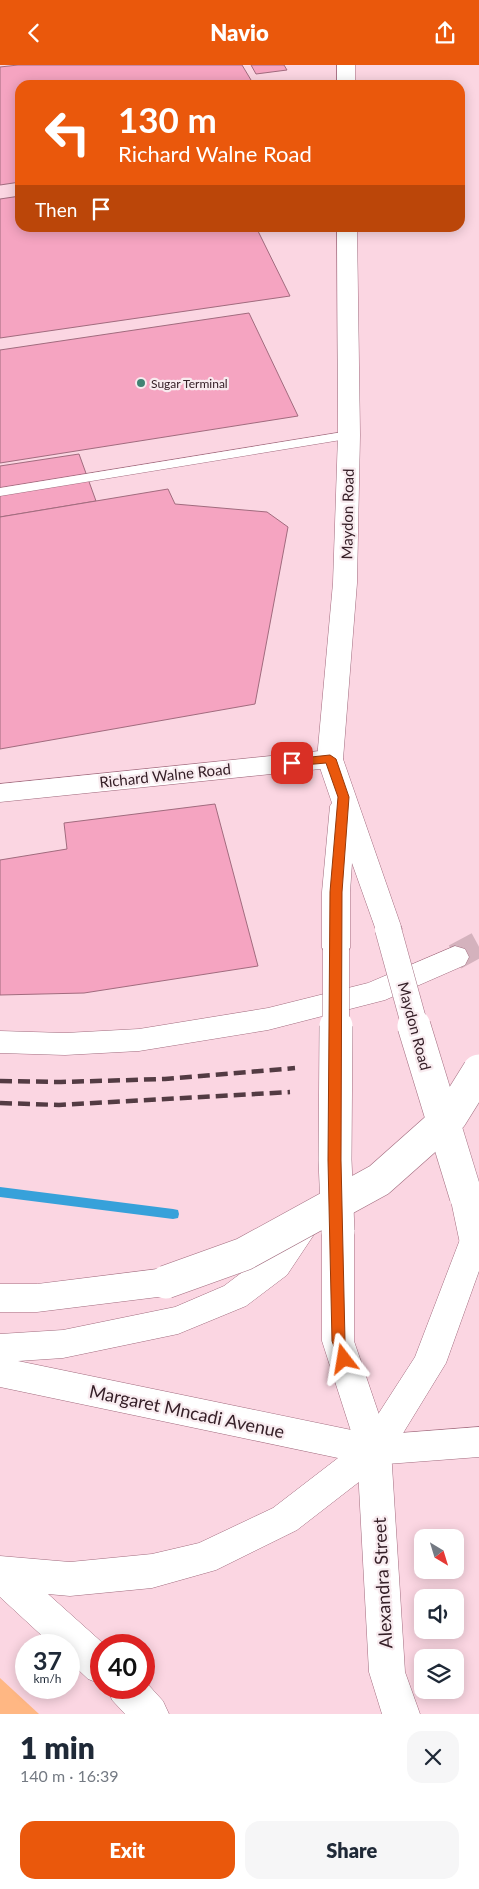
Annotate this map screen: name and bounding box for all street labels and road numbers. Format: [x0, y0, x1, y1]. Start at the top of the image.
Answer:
street label: Maydon Road [337, 468, 357, 560]
street label: Richard Walne Road [98, 759, 232, 791]
street label: Maydon Road [395, 980, 435, 1072]
street label: Margaret Mncadi Avenue [87, 1380, 287, 1442]
street label: Alexandra Street [368, 1516, 396, 1649]

